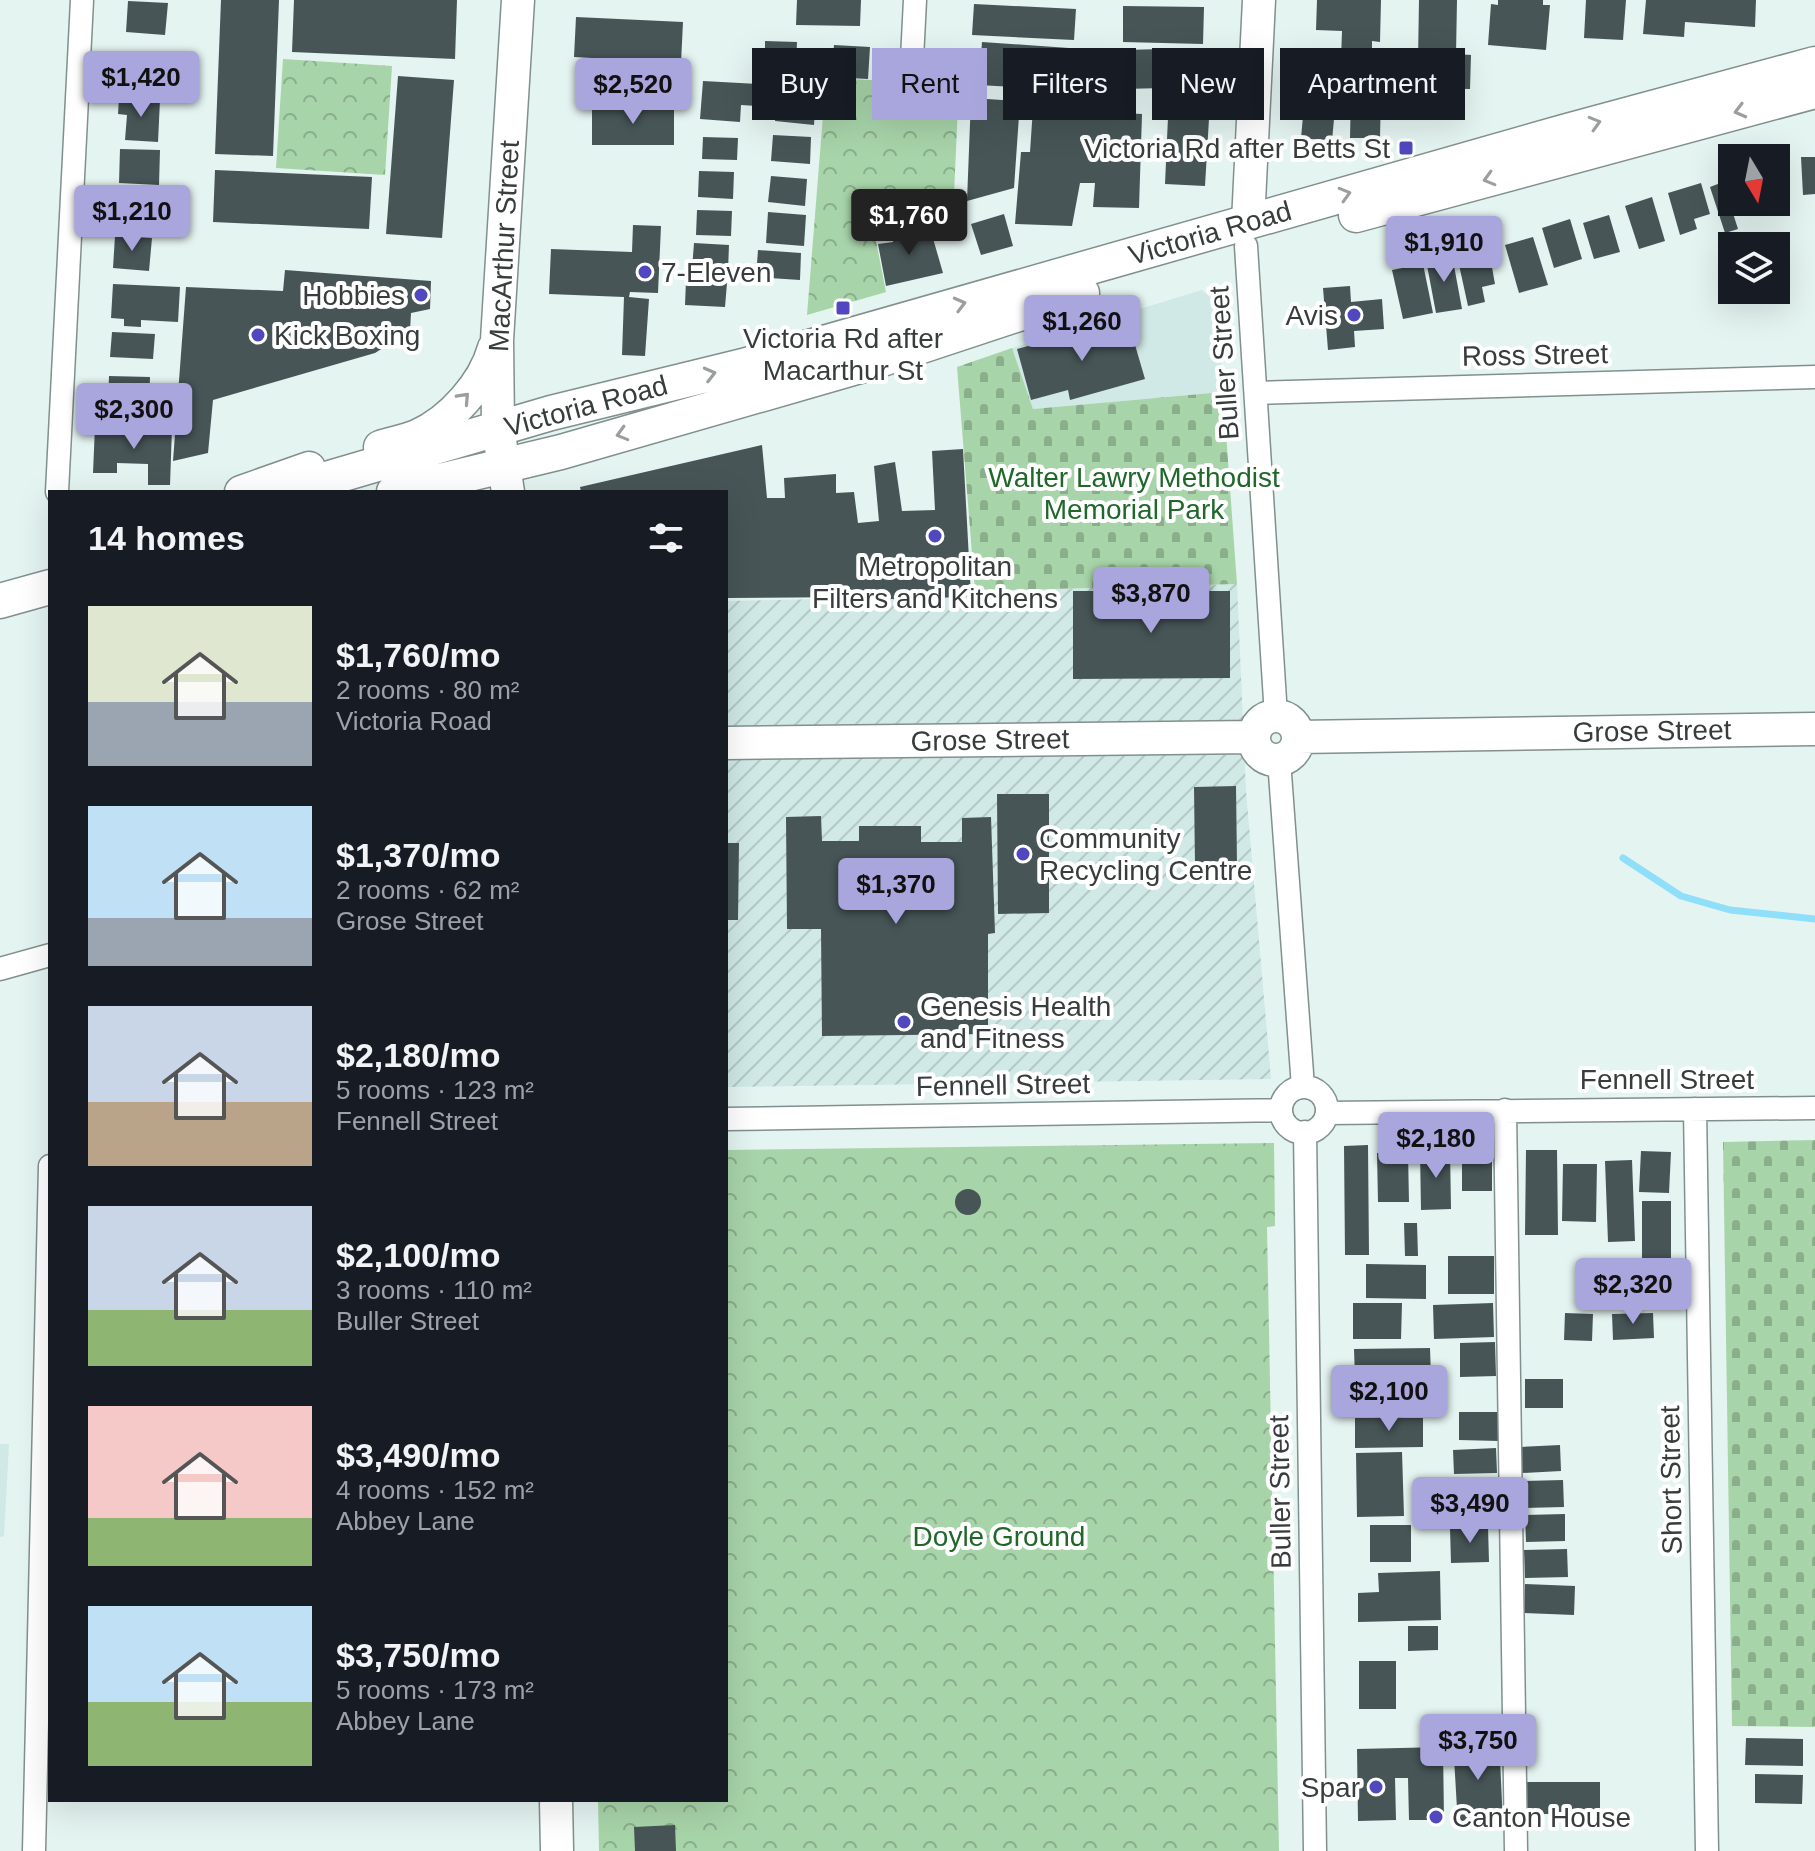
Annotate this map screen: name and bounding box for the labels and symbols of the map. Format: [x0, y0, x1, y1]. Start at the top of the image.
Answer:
pin: $1,420 [76, 51, 206, 119]
pin: $2,520 [568, 58, 698, 126]
one-way arrow [1733, 101, 1747, 118]
one-way arrow [1587, 116, 1601, 132]
place label: Victoria Rd after Betts St [1084, 133, 1390, 164]
street label: MacArthur Street [483, 139, 525, 352]
marker: Victoria Rd after Betts St [1397, 139, 1415, 157]
north arrow [1718, 144, 1790, 216]
one-way arrow [1482, 169, 1496, 186]
pin: $1,210 [67, 185, 197, 253]
one-way arrow [1337, 187, 1351, 203]
pin: $1,760 [844, 189, 974, 257]
street label: Victoria Road [1125, 195, 1295, 271]
pin: $1,910 [1379, 216, 1509, 284]
place label: 7-Eleven [661, 257, 772, 288]
marker: 7-Eleven [636, 263, 654, 281]
place label: Hobbies [302, 280, 405, 311]
street label: Buller Street [1203, 285, 1245, 441]
marker: Hobbies [412, 286, 430, 304]
pin: $1,260 [1017, 295, 1147, 363]
one-way arrow [952, 296, 966, 313]
marker: Victoria Rd after Macarthur St [834, 299, 852, 317]
place label: Avis [1286, 300, 1338, 331]
marker: Avis [1345, 306, 1363, 324]
place label: Kick Boxing [274, 320, 420, 351]
place label: Victoria Rd after Macarthur St [743, 323, 943, 386]
marker: Kick Boxing [249, 326, 267, 344]
street label: Ross Street [1462, 338, 1609, 372]
one-way arrow [702, 366, 716, 383]
street label: Victoria Road [501, 369, 671, 443]
pin: $2,300 [69, 383, 199, 451]
one-way arrow [455, 393, 470, 407]
one-way arrow [615, 425, 629, 441]
park label: Walter Lawry Methodist Memorial Park [988, 462, 1280, 525]
marker: Metropolitan Filters and Kitchens [926, 527, 944, 545]
place label: Metropolitan Filters and Kitchens [812, 551, 1058, 614]
pin: $3,870 [1086, 567, 1216, 635]
street label: Grose Street [1572, 714, 1732, 748]
street label: Grose Street [910, 723, 1070, 757]
place label: Community Recycling Centre [1039, 823, 1252, 886]
marker: Community Recycling Centre [1014, 845, 1032, 863]
pin: $1,370 [831, 858, 961, 926]
place label: Genesis Health and Fitness [920, 991, 1111, 1054]
marker: Genesis Health and Fitness [895, 1013, 913, 1031]
street label: Fennell Street [1580, 1064, 1754, 1095]
street label: Fennell Street [916, 1068, 1091, 1102]
pin: $2,180 [1371, 1112, 1501, 1180]
pin: $2,320 [1568, 1258, 1698, 1326]
pin: $2,100 [1324, 1365, 1454, 1433]
street label: Short Street [1654, 1405, 1688, 1555]
street label: Buller Street [1263, 1414, 1297, 1569]
pin: $3,490 [1405, 1477, 1535, 1545]
park label: Doyle Ground [913, 1521, 1085, 1552]
pin: $3,750 [1413, 1714, 1543, 1782]
place label: Spar [1301, 1772, 1360, 1803]
marker: Spar [1367, 1778, 1385, 1796]
place label: Canton House [1452, 1802, 1631, 1833]
marker: Canton House [1427, 1808, 1445, 1826]

